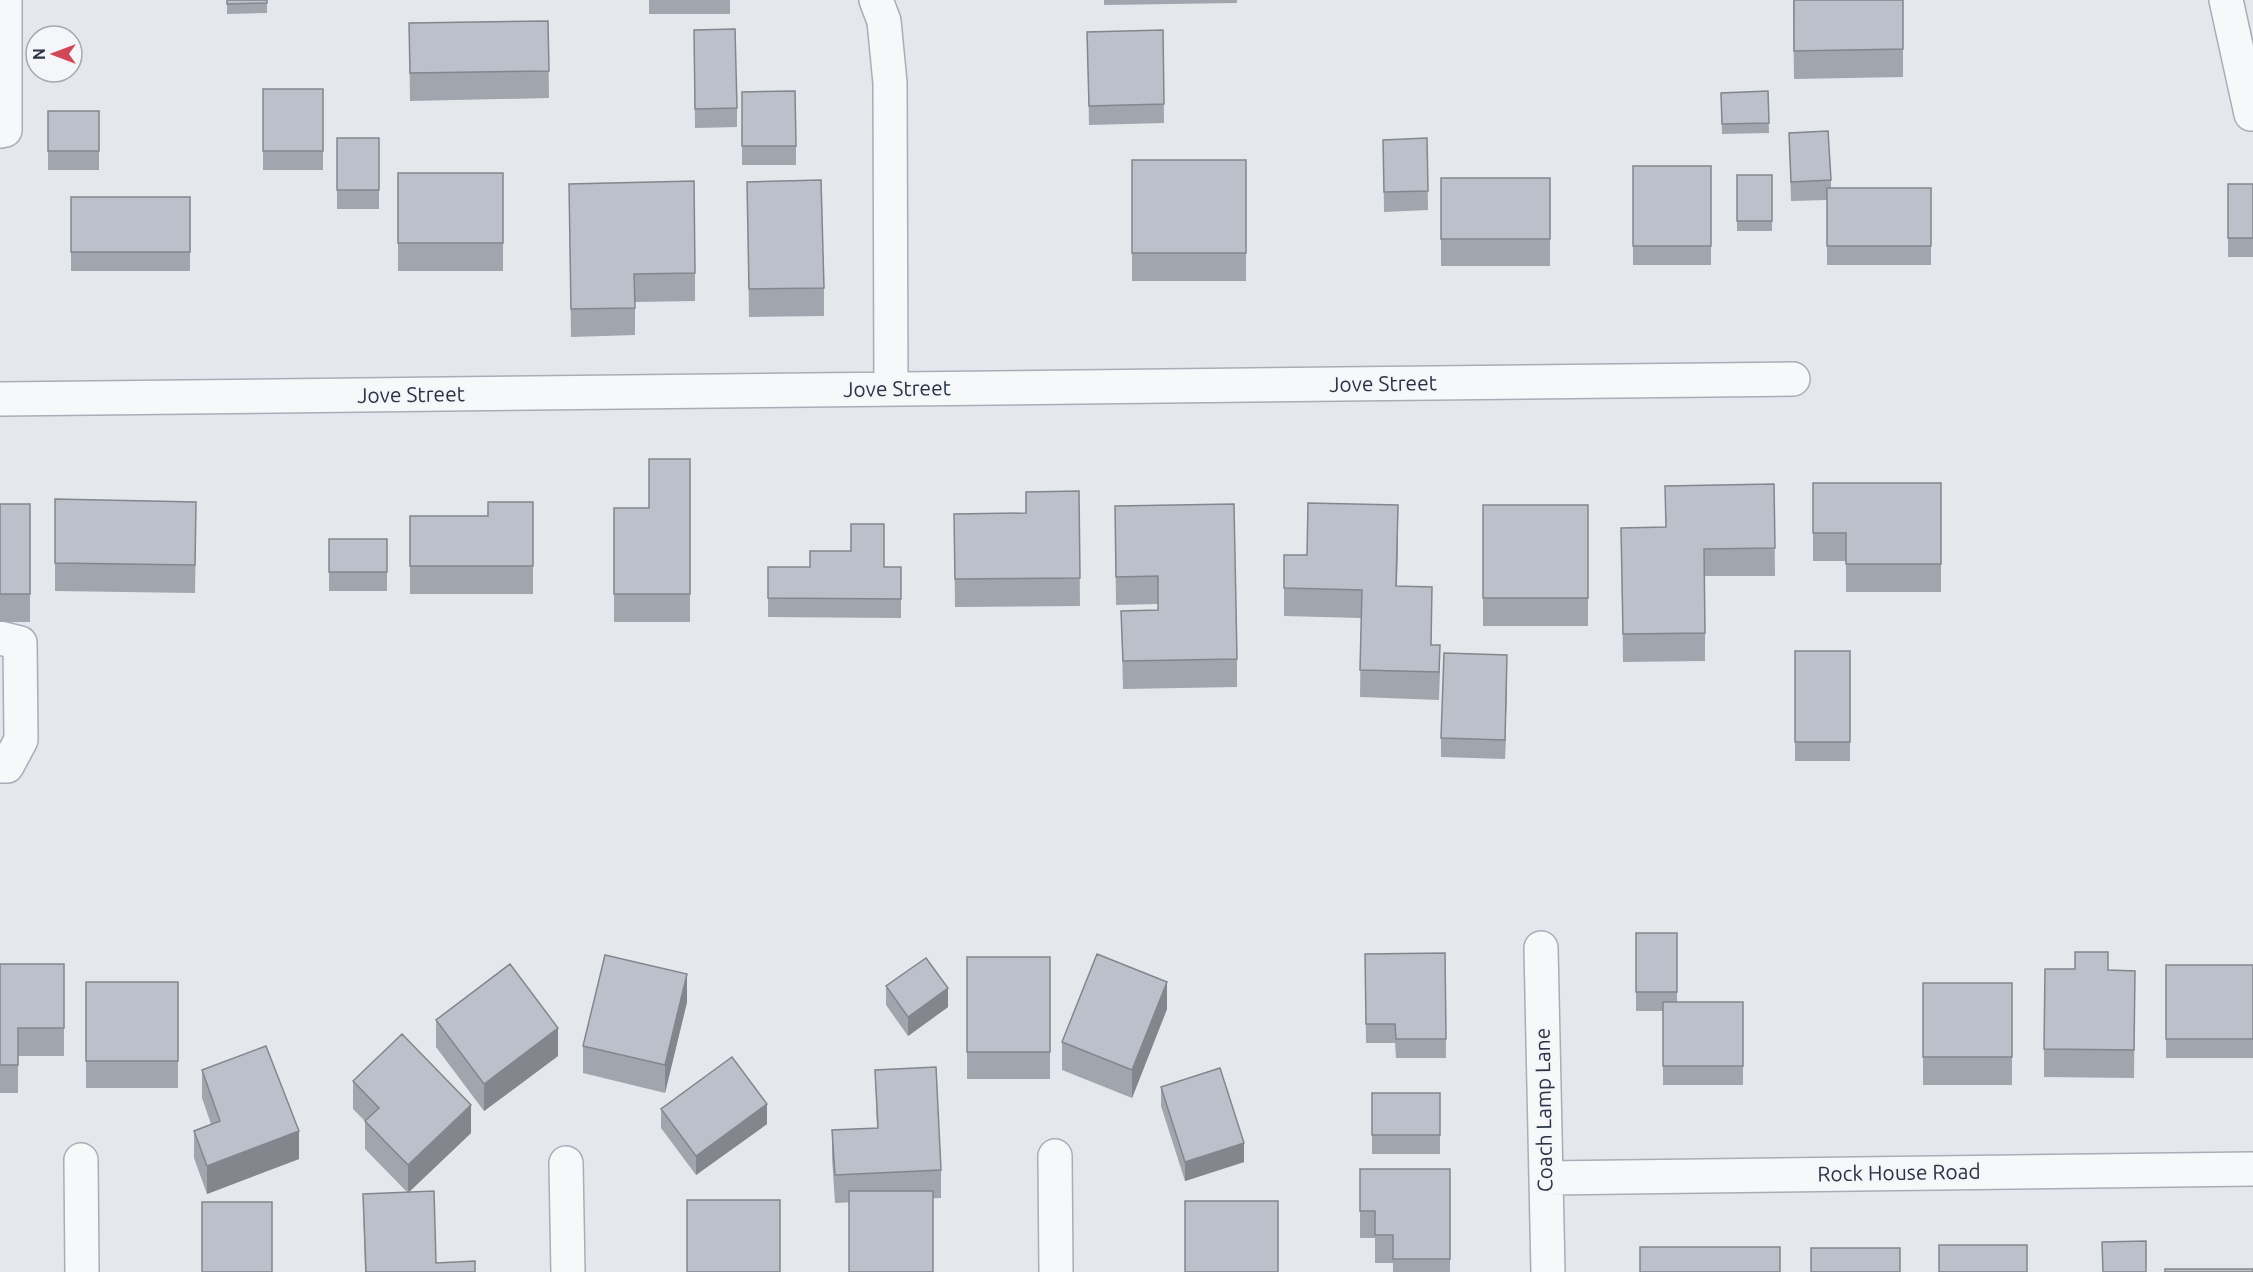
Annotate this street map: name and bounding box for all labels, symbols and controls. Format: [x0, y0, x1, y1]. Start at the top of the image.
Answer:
north arrow [24, 24, 84, 84]
text: N [30, 48, 48, 60]
street label: Jove Street [1329, 370, 1437, 396]
street label: Jove Street [843, 375, 951, 401]
street label: Jove Street [357, 381, 465, 407]
street label: Coach Lamp Lane [1530, 1028, 1556, 1192]
street label: Rock House Road [1817, 1159, 1981, 1185]

